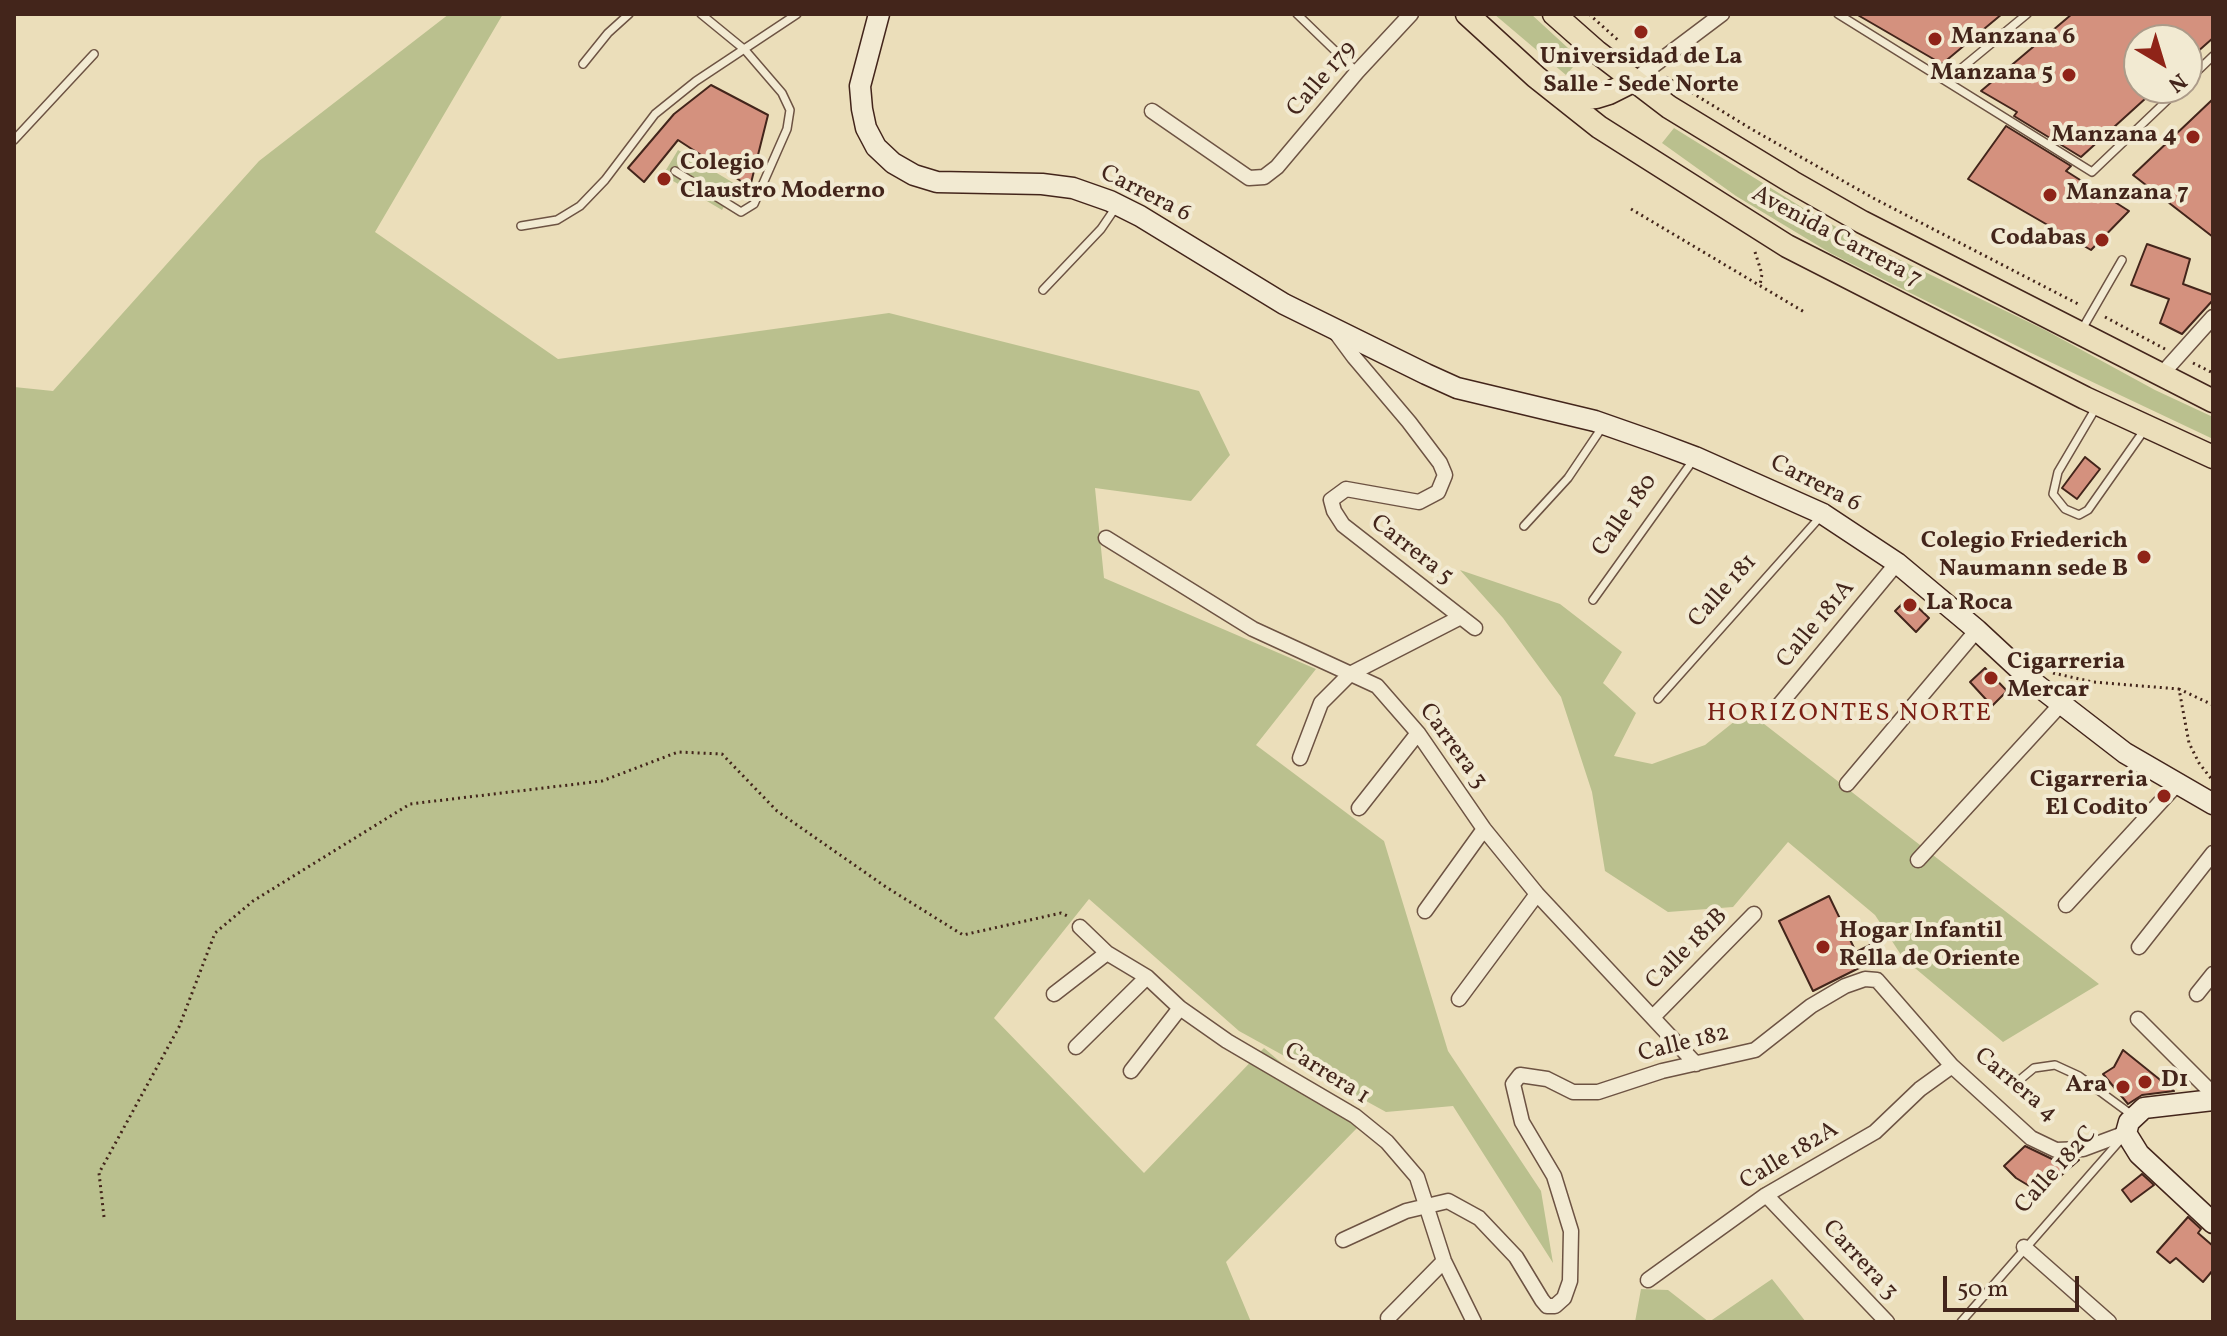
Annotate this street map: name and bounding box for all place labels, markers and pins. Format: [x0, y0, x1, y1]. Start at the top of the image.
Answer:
marker: Universidad de La Salle - Sede Norte [1632, 23, 1650, 41]
place label: Manzana 6 [1951, 25, 2075, 53]
marker: Manzana 6 [1926, 30, 1944, 48]
place label: Universidad de La Salle - Sede Norte [1540, 45, 1742, 101]
place label: Manzana 5 [1930, 61, 2053, 89]
marker: Manzana 5 [2060, 66, 2078, 84]
place label: Manzana 4 [2051, 123, 2177, 151]
marker: Manzana 4 [2184, 128, 2202, 146]
place label: Colegio Claustro Moderno [680, 151, 885, 207]
marker: Colegio Claustro Moderno [655, 170, 673, 188]
place label: Manzana 7 [2066, 181, 2189, 209]
marker: Manzana 7 [2041, 186, 2059, 204]
place label: Codabas [1991, 226, 2086, 254]
marker: Codabas [2093, 231, 2111, 249]
place label: Colegio Friederich Naumann sede B [1921, 529, 2128, 585]
marker: Colegio Friederich Naumann sede B [2135, 548, 2153, 566]
place label: La Roca [1926, 591, 2013, 619]
marker: La Roca [1901, 596, 1919, 614]
place label: Cigarreria Mercar [2007, 650, 2125, 706]
marker: Cigarreria Mercar [1982, 669, 2000, 687]
place label: Cigarreria El Codito [2030, 768, 2148, 824]
marker: Cigarreria El Codito [2155, 787, 2173, 805]
place label: Hogar Infantil Rella de Oriente [1839, 919, 2020, 975]
marker: Hogar Infantil Rella de Oriente [1814, 938, 1832, 956]
place label: D1 [2161, 1068, 2188, 1096]
place label: Ara [2066, 1073, 2107, 1101]
marker: D1 [2136, 1073, 2154, 1091]
marker: Ara [2114, 1078, 2132, 1096]

